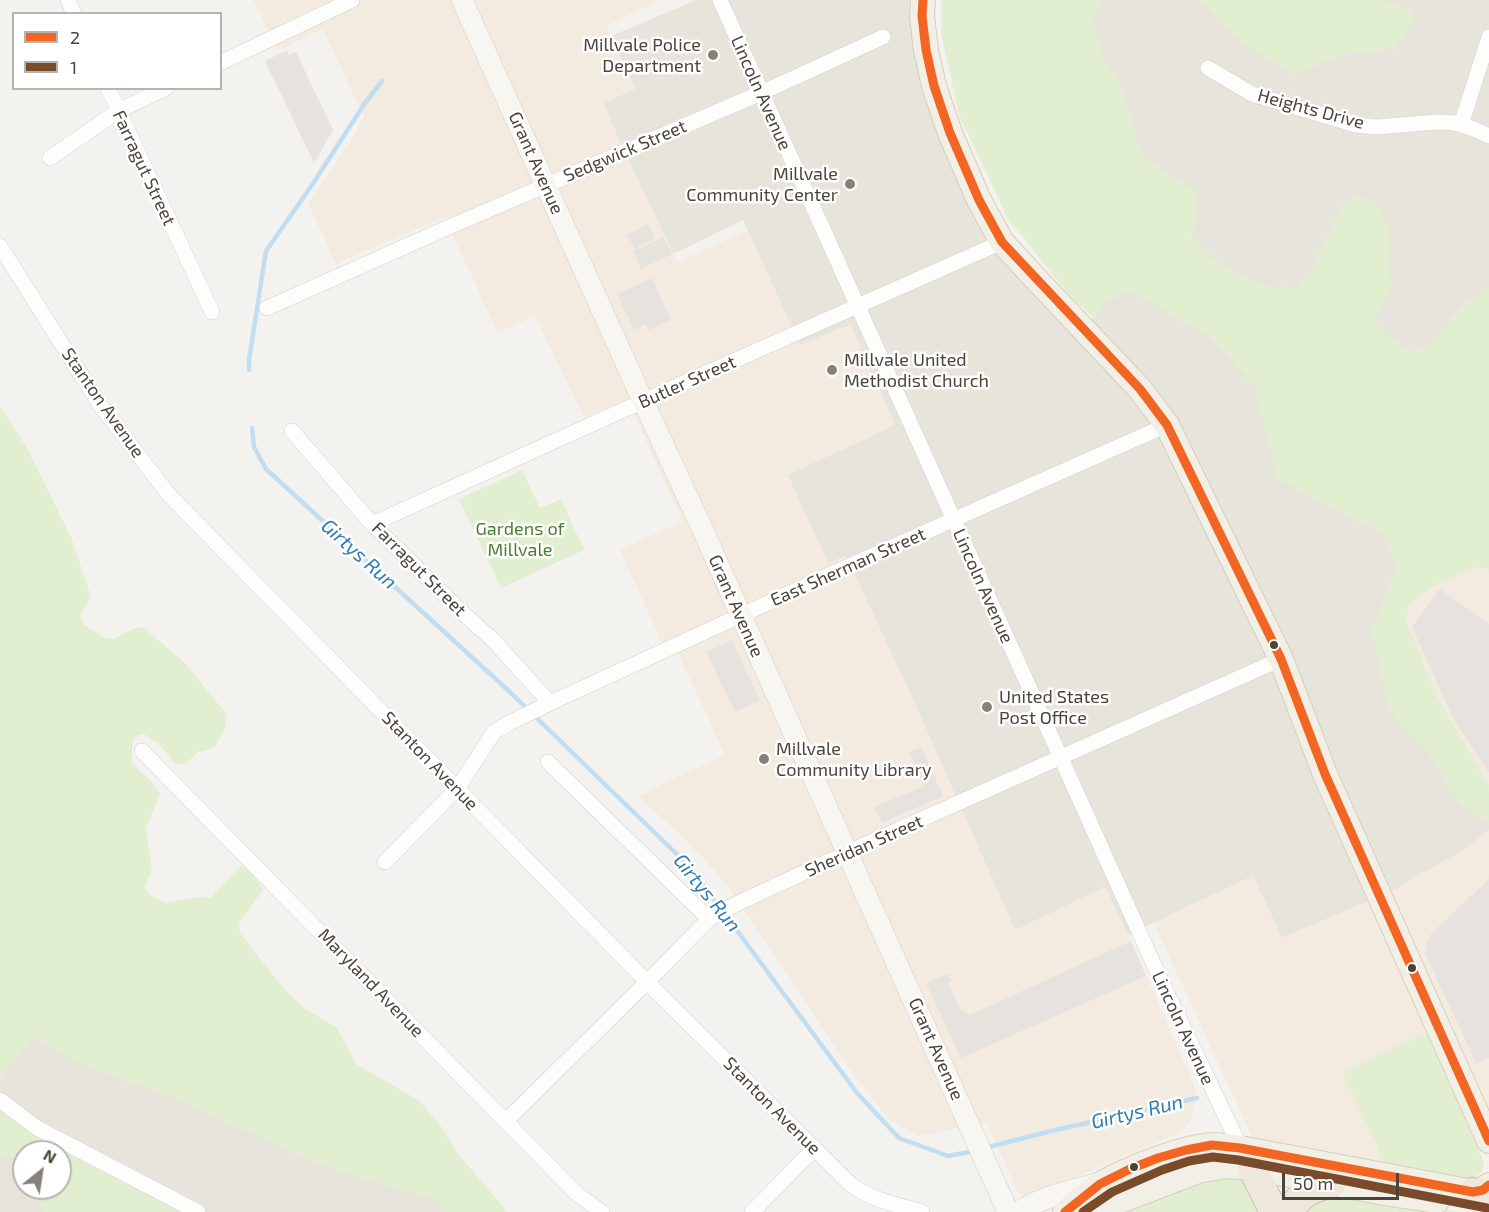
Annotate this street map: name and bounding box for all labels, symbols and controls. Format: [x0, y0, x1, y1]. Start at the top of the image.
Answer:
legend [12, 12, 222, 90]
text: 2 [70, 26, 80, 48]
street label: Lincoln Avenue [726, 32, 796, 154]
place label: Millvale Police Department [583, 34, 701, 76]
marker: Millvale Police Department [706, 48, 720, 62]
text: 1 [70, 56, 77, 78]
street label: Heights Drive [1255, 84, 1367, 134]
street label: Farragut Street [108, 107, 180, 229]
street label: Grant Avenue [504, 108, 568, 218]
street label: Sedgwick Street [560, 115, 690, 187]
place label: Millvale Community Center [686, 163, 838, 206]
marker: Millvale Community Center [843, 177, 857, 191]
street label: Stanton Avenue [57, 344, 149, 462]
place label: Millvale United Methodist Church [844, 349, 989, 392]
street label: Butler Street [635, 351, 739, 413]
marker: Millvale United Methodist Church [825, 363, 839, 377]
water label: Girtys Run [316, 514, 402, 594]
street label: Farragut Street [367, 517, 471, 621]
park label: Gardens of Millvale [476, 518, 564, 560]
street label: East Sherman Street [767, 523, 929, 611]
street label: Lincoln Avenue [948, 525, 1018, 647]
street label: Grant Avenue [704, 551, 768, 661]
unlabelled marker [1268, 639, 1280, 651]
place label: United States Post Office [999, 686, 1109, 728]
marker: United States Post Office [980, 700, 994, 714]
street label: Stanton Avenue [377, 707, 483, 815]
place label: Millvale Community Library [776, 738, 931, 780]
marker: Millvale Community Library [757, 752, 771, 766]
street label: Sheridan Street [802, 810, 926, 882]
water label: Girtys Run [668, 849, 746, 937]
street label: Maryland Avenue [314, 924, 428, 1042]
unlabelled marker [1406, 962, 1418, 974]
street label: Lincoln Avenue [1147, 968, 1219, 1088]
street label: Grant Avenue [904, 994, 968, 1104]
street label: Stanton Avenue [719, 1053, 825, 1159]
water label: Girtys Run [1089, 1090, 1185, 1134]
north arrow [12, 1140, 72, 1200]
text: N [40, 1145, 60, 1167]
unlabelled marker [1128, 1161, 1140, 1173]
scale bar [1285, 1161, 1402, 1199]
text: 50 m [1293, 1172, 1333, 1194]

